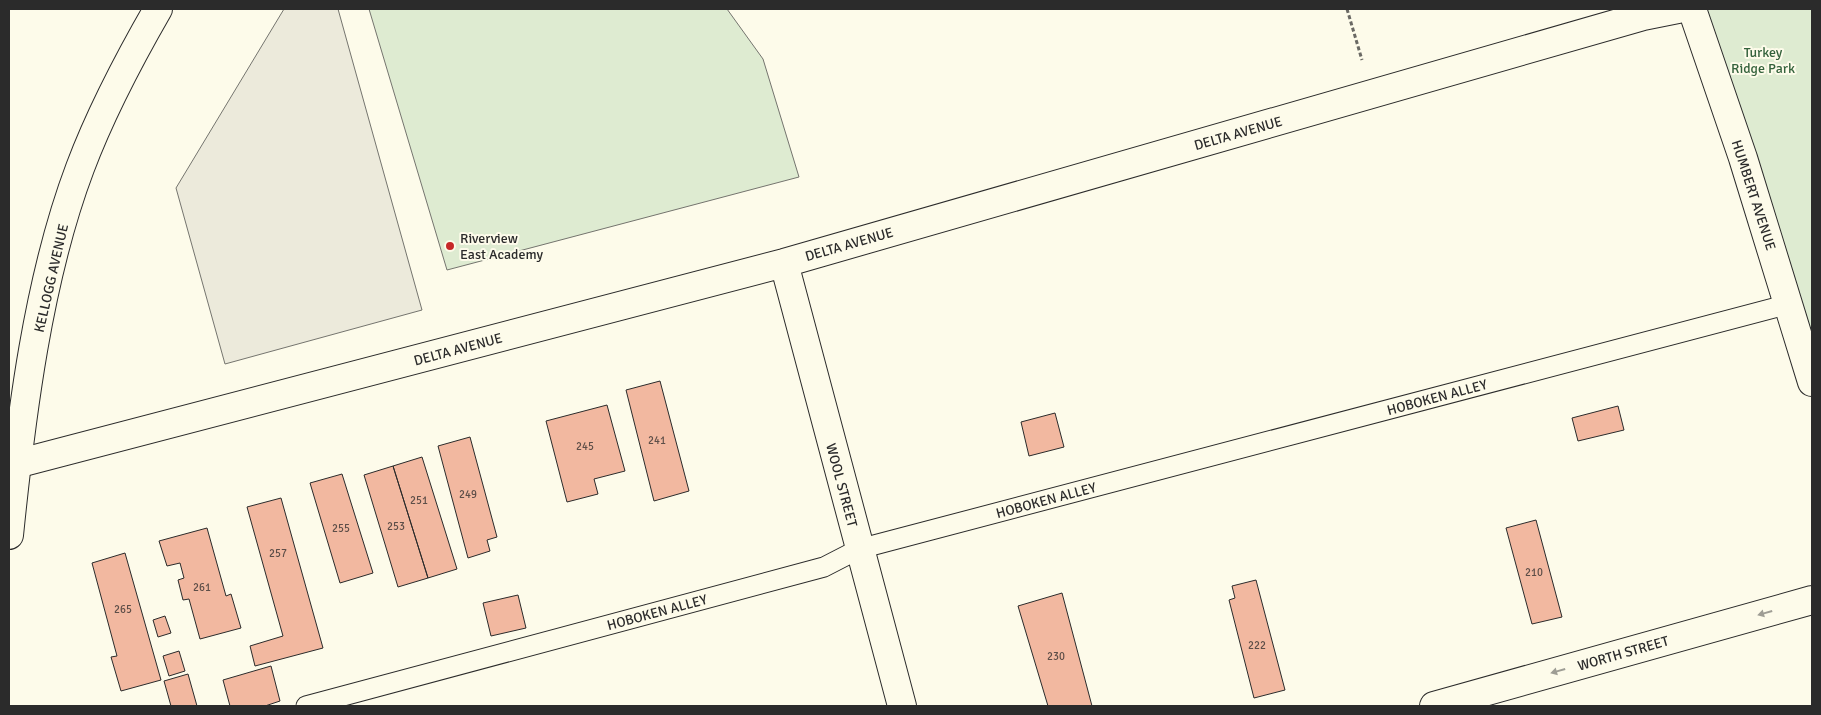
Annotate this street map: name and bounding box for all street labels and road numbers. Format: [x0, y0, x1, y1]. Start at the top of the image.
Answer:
street label: DELTA AVENUE [1192, 113, 1284, 154]
street label: HUMBERT AVENUE [1728, 138, 1779, 253]
street label: KELLOGG AVENUE [31, 222, 72, 334]
street label: DELTA AVENUE [803, 224, 895, 265]
street label: DELTA AVENUE [412, 329, 504, 369]
street label: HOBOKEN ALLEY [1385, 376, 1489, 419]
street label: WOOL STREET [822, 441, 861, 529]
street label: HOBOKEN ALLEY [994, 479, 1098, 522]
street label: HOBOKEN ALLEY [605, 591, 709, 634]
street label: WORTH STREET [1576, 632, 1671, 675]

